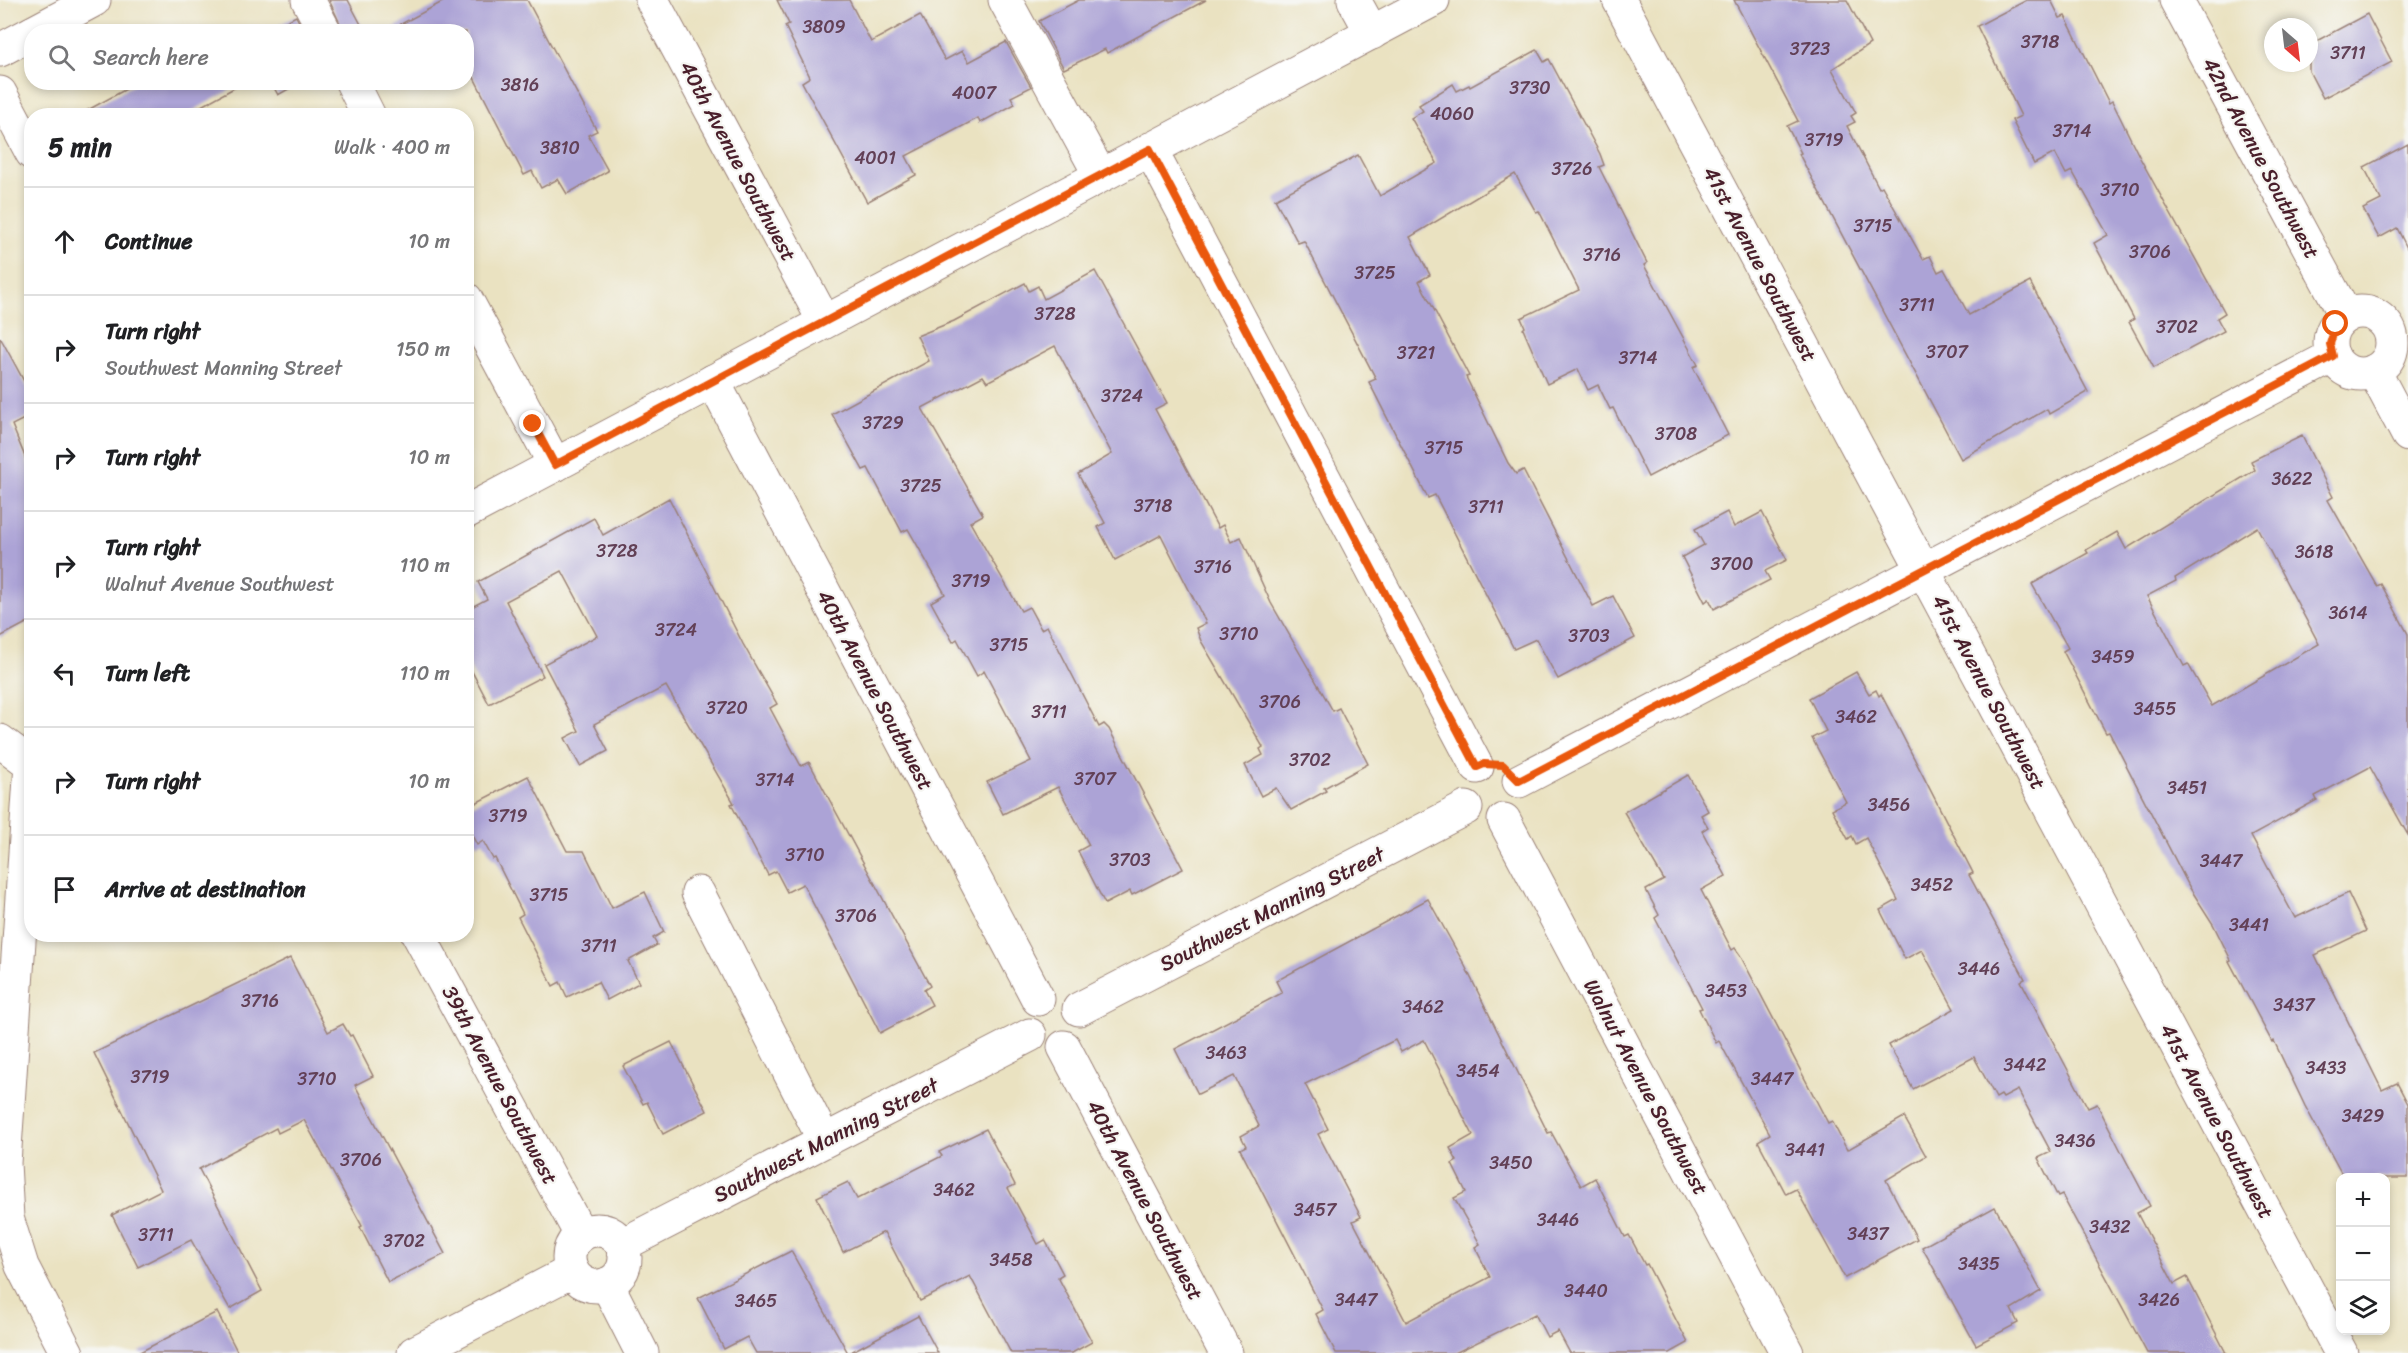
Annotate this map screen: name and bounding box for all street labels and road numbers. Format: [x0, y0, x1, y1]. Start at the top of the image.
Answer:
street label: 42nd Avenue Southwest [2192, 50, 2330, 266]
street label: 40th Avenue Southwest [669, 54, 807, 268]
street label: 41st Avenue Southwest [1692, 159, 1828, 369]
street label: 40th Avenue Southwest [806, 583, 944, 797]
street label: 41st Avenue Southwest [1921, 587, 2057, 797]
street label: Southwest Manning Street [1153, 835, 1393, 982]
street label: Walnut Avenue Southwest [1573, 972, 1719, 1202]
street label: 39th Avenue Southwest [431, 978, 569, 1192]
street label: 41st Avenue Southwest [2149, 1016, 2285, 1226]
street label: Southwest Manning Street [707, 1066, 947, 1213]
street label: 40th Avenue Southwest [1076, 1093, 1214, 1307]

